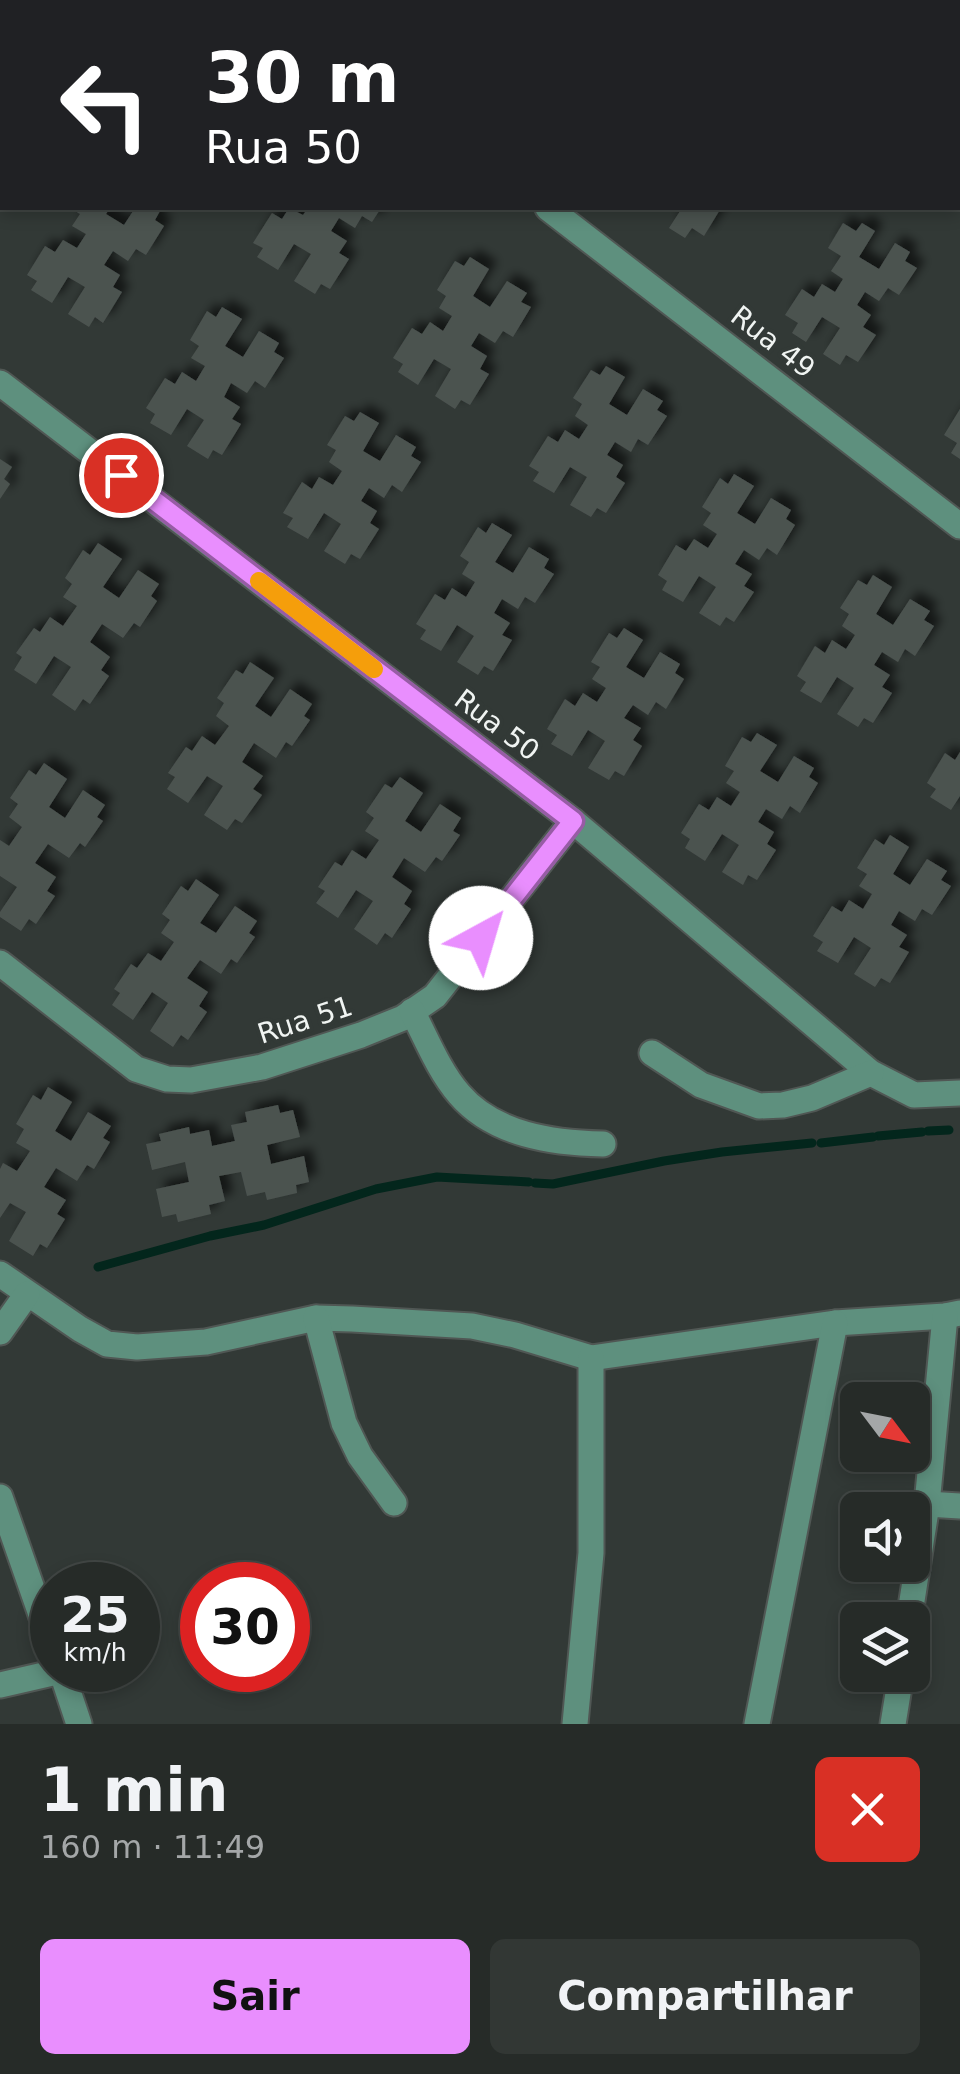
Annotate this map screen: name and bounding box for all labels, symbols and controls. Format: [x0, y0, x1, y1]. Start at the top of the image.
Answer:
text: 30 m [205, 37, 400, 119]
icon: left [40, 40, 170, 170]
text: Rua 50 [205, 121, 362, 174]
street label: Rua 49 [724, 299, 822, 385]
pin [79, 433, 164, 518]
icon: arrive [94, 448, 149, 503]
street label: Rua 50 [448, 682, 546, 768]
position arrow [429, 886, 533, 990]
street label: Rua 51 [253, 989, 357, 1051]
north arrow [840, 1382, 930, 1472]
map controls [840, 1382, 930, 1692]
button: sound [840, 1492, 930, 1582]
speed limit sign: 30 [180, 1562, 310, 1692]
text: 25 [60, 1586, 130, 1644]
button: layers [840, 1602, 930, 1692]
text: km/h [63, 1638, 127, 1667]
text: 1 min [40, 1755, 228, 1825]
button: close [815, 1757, 920, 1862]
text: 160 m · 11:49 [40, 1828, 265, 1866]
button: Sair [40, 1939, 470, 2054]
button: Compartilhar [490, 1939, 920, 2054]

